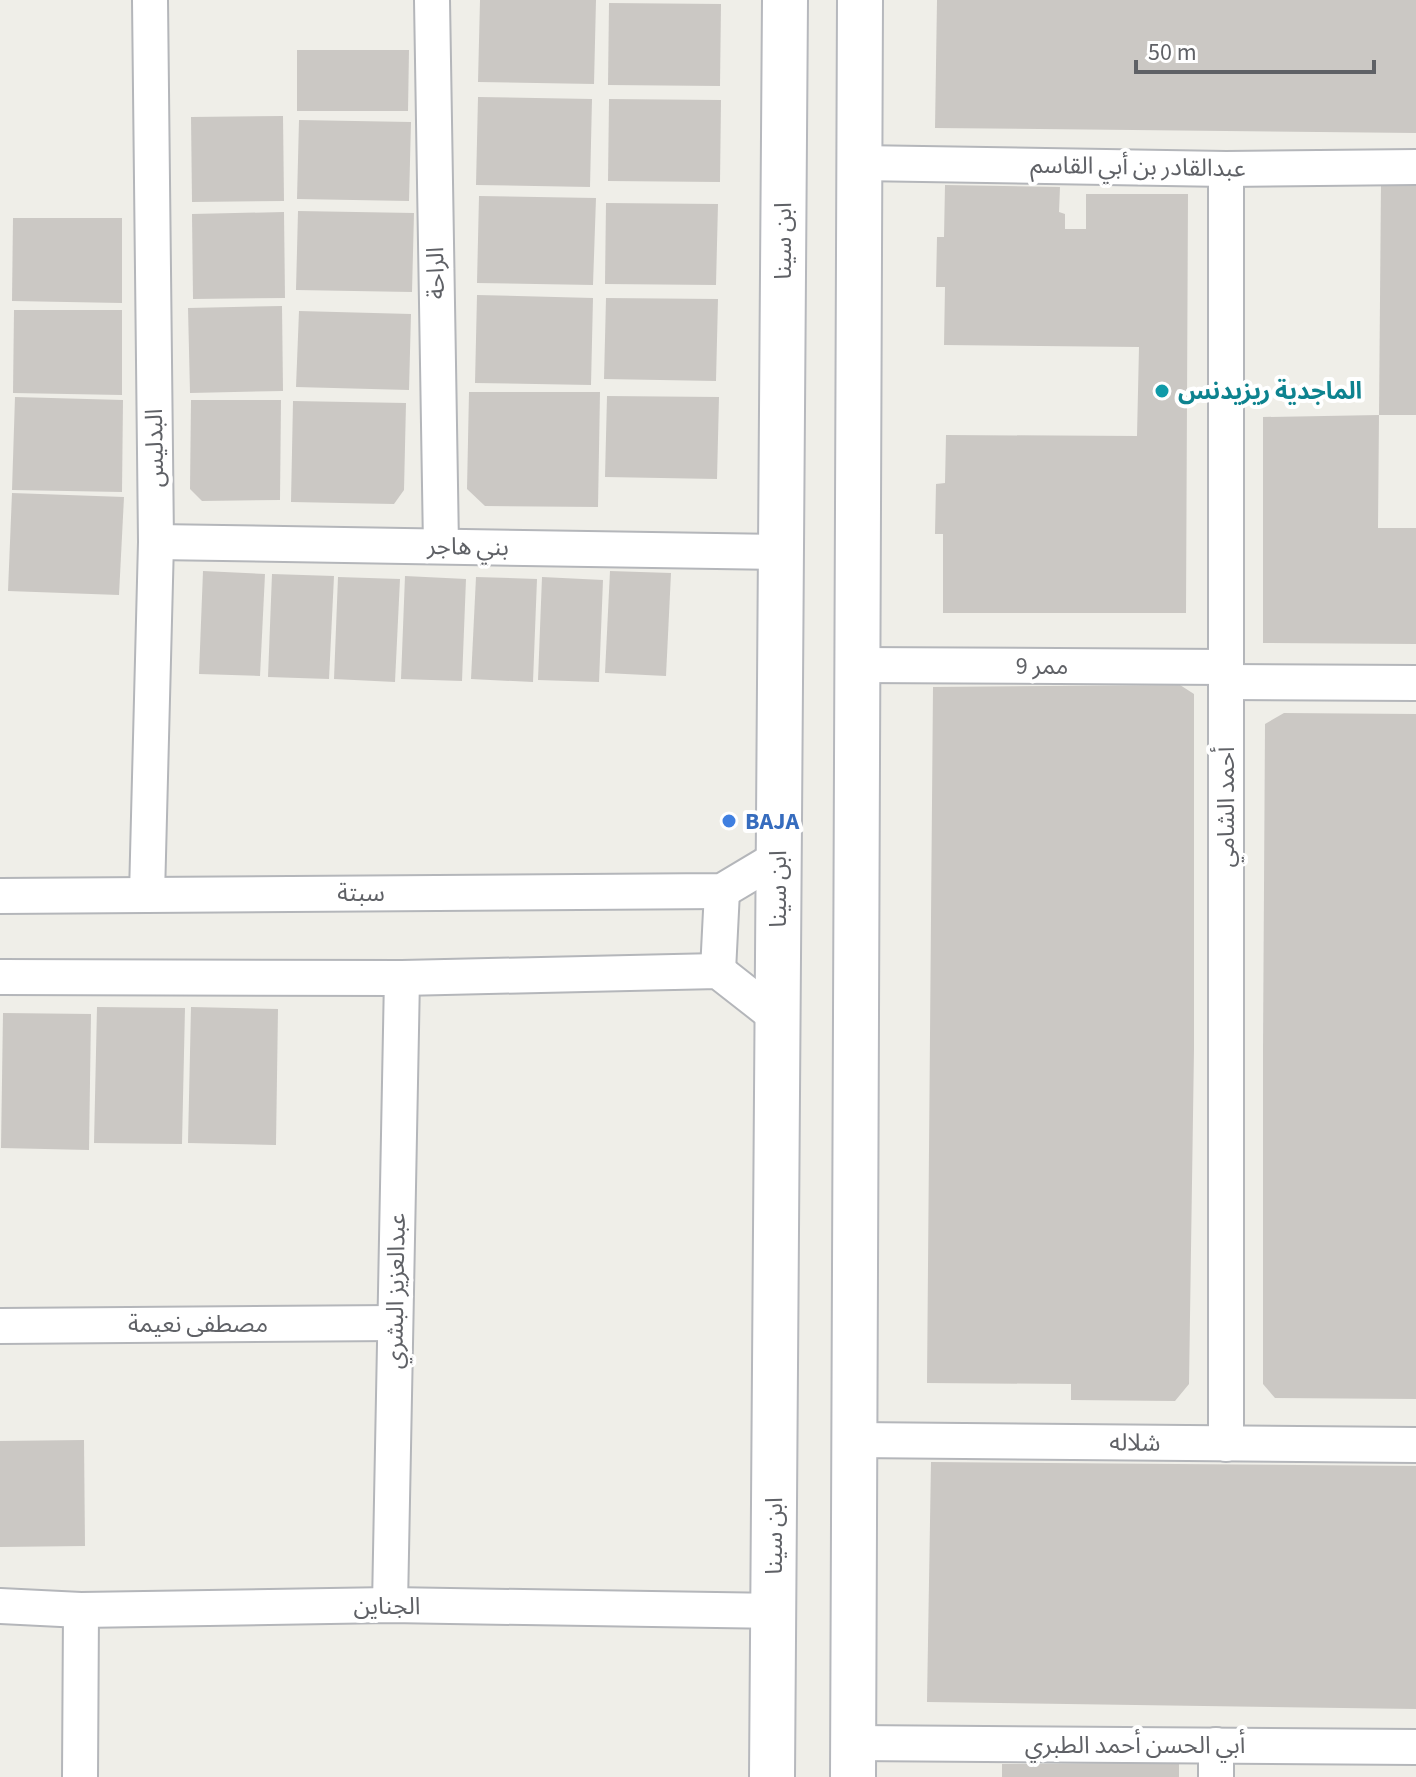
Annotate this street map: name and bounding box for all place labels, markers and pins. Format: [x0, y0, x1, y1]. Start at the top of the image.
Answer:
place label: الماجدية ريزيدنس [1178, 374, 1362, 409]
marker: الماجدية ريزيدنس [1153, 382, 1171, 400]
place label: BAJA [745, 804, 799, 839]
marker: BAJA [720, 812, 738, 830]

